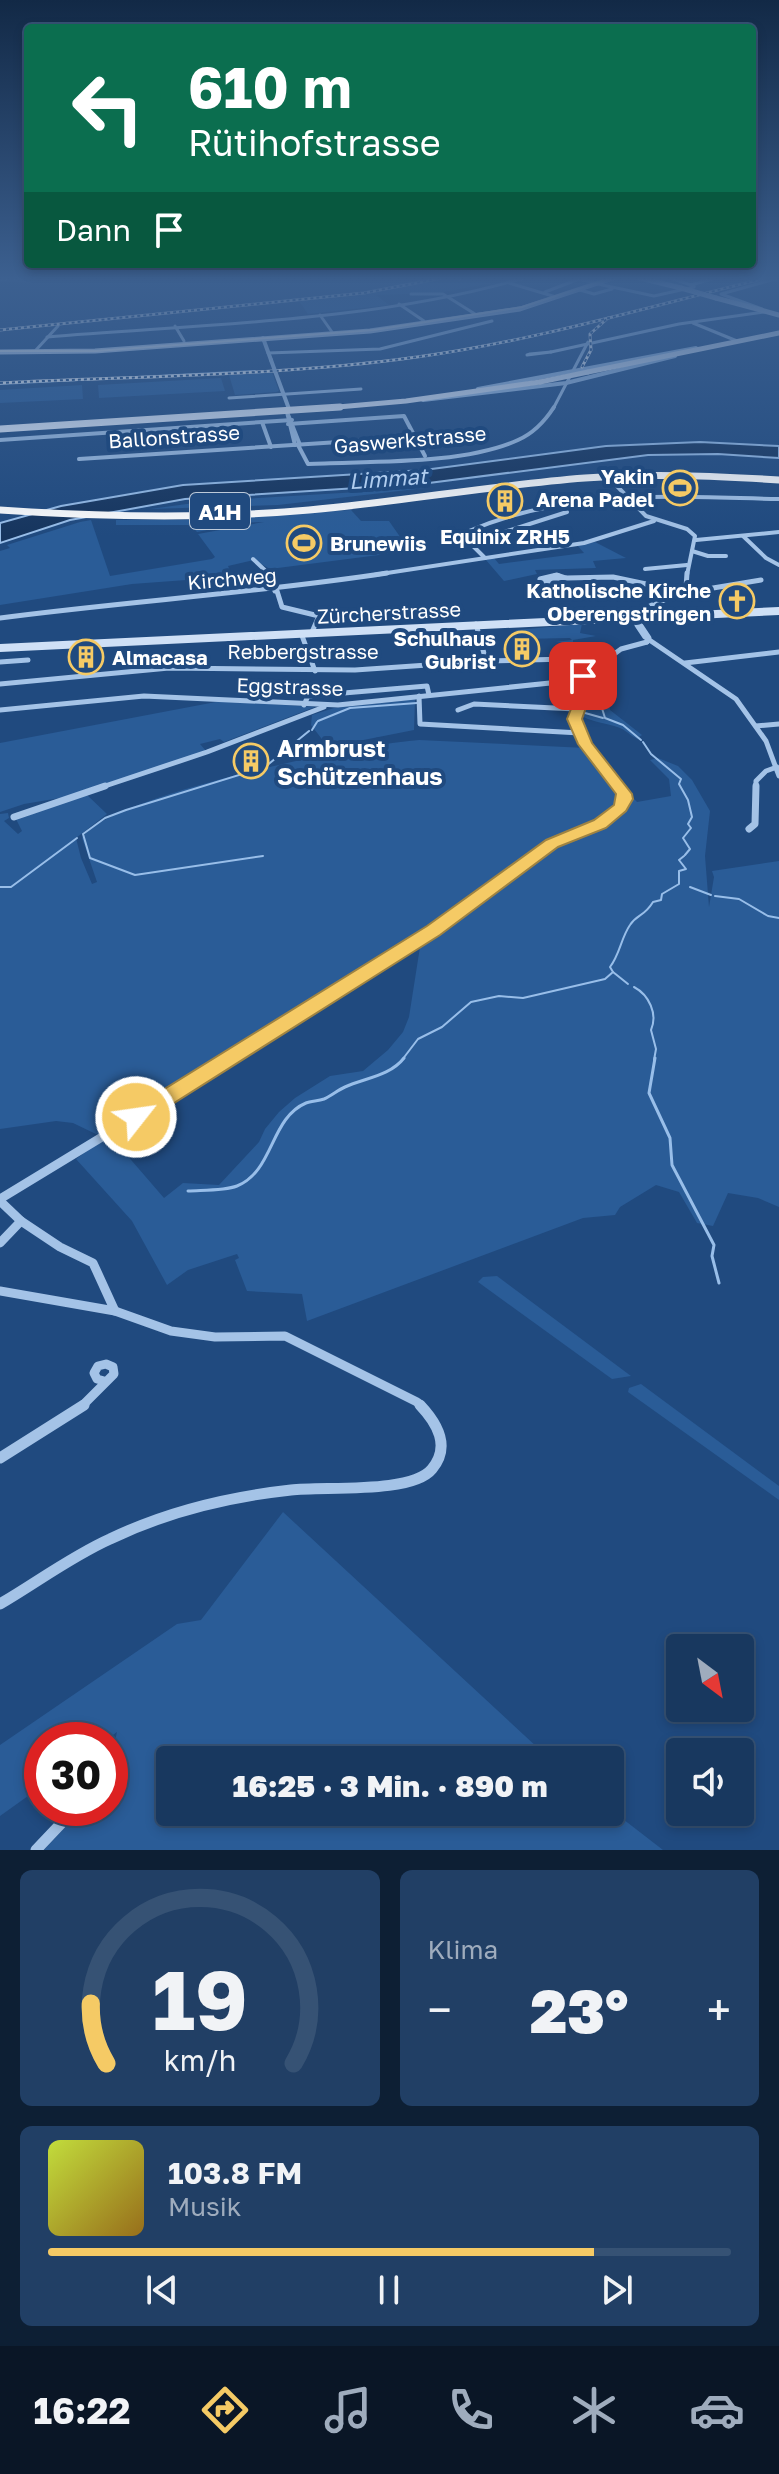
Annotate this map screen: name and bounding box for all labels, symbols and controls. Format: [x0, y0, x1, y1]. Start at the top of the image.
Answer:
text: 610 m [188, 53, 352, 120]
icon: left [56, 56, 160, 160]
text: Rütihofstrasse [188, 121, 441, 164]
icon: arrive [147, 208, 191, 252]
text: Dann [56, 212, 131, 248]
street label: Ballonstrasse [107, 419, 241, 453]
street label: Gaswerkstrasse [333, 420, 487, 458]
water label: Limmat [348, 462, 430, 494]
place label: Yakin Arena Padel [536, 464, 654, 511]
sports icon: Yakin Arena Padel [661, 469, 699, 507]
building icon: Equinix ZRH5 [486, 482, 524, 520]
road number: A1H [190, 493, 250, 529]
sports icon: Brunewiis [285, 524, 323, 562]
place label: Equinix ZRH5 [440, 524, 570, 548]
place label: Brunewiis [330, 531, 426, 555]
street label: Kirchweg [186, 562, 278, 594]
place label: Katholische Kirche Oberengstringen [526, 578, 711, 625]
church icon: Katholische Kirche Oberengstringen [718, 582, 756, 620]
street label: Zürcherstrasse [316, 596, 462, 628]
place label: Schulhaus Gubrist [394, 626, 496, 673]
building icon: Schulhaus Gubrist [503, 630, 541, 668]
building icon: Almacasa [67, 638, 105, 676]
street label: Rebbergstrasse [227, 639, 379, 663]
pin [549, 642, 617, 710]
place label: Almacasa [112, 645, 208, 669]
icon: arrive [561, 654, 605, 698]
street label: Eggstrasse [236, 672, 344, 700]
place label: Armbrust Schützenhaus [277, 733, 443, 790]
building icon: Armbrust Schützenhaus [232, 742, 270, 780]
position arrow [94, 1075, 178, 1159]
north arrow [666, 1634, 754, 1722]
map controls [666, 1634, 754, 1826]
speed limit sign: 30 [24, 1722, 128, 1826]
button: sound [666, 1738, 754, 1826]
text: 16:25 · 3 Min. · 890 m [232, 1768, 548, 1804]
text: Klima [428, 1934, 498, 1965]
text: 19 [152, 1948, 248, 2048]
text: 23° [530, 1974, 628, 2046]
text: − [428, 1983, 452, 2036]
text: + [707, 1983, 731, 2036]
text: km/h [163, 2043, 236, 2077]
text: 103.8 FM [168, 2155, 302, 2191]
text: Musik [168, 2191, 242, 2222]
icon: previous [140, 2268, 184, 2312]
icon: pause [367, 2268, 411, 2312]
icon: next [595, 2268, 639, 2312]
icon: directions [197, 2382, 253, 2438]
icon: music [320, 2382, 376, 2438]
icon: phone [443, 2382, 499, 2438]
icon: climate [566, 2382, 622, 2438]
icon: car [689, 2382, 745, 2438]
text: 16:22 [34, 2389, 130, 2432]

